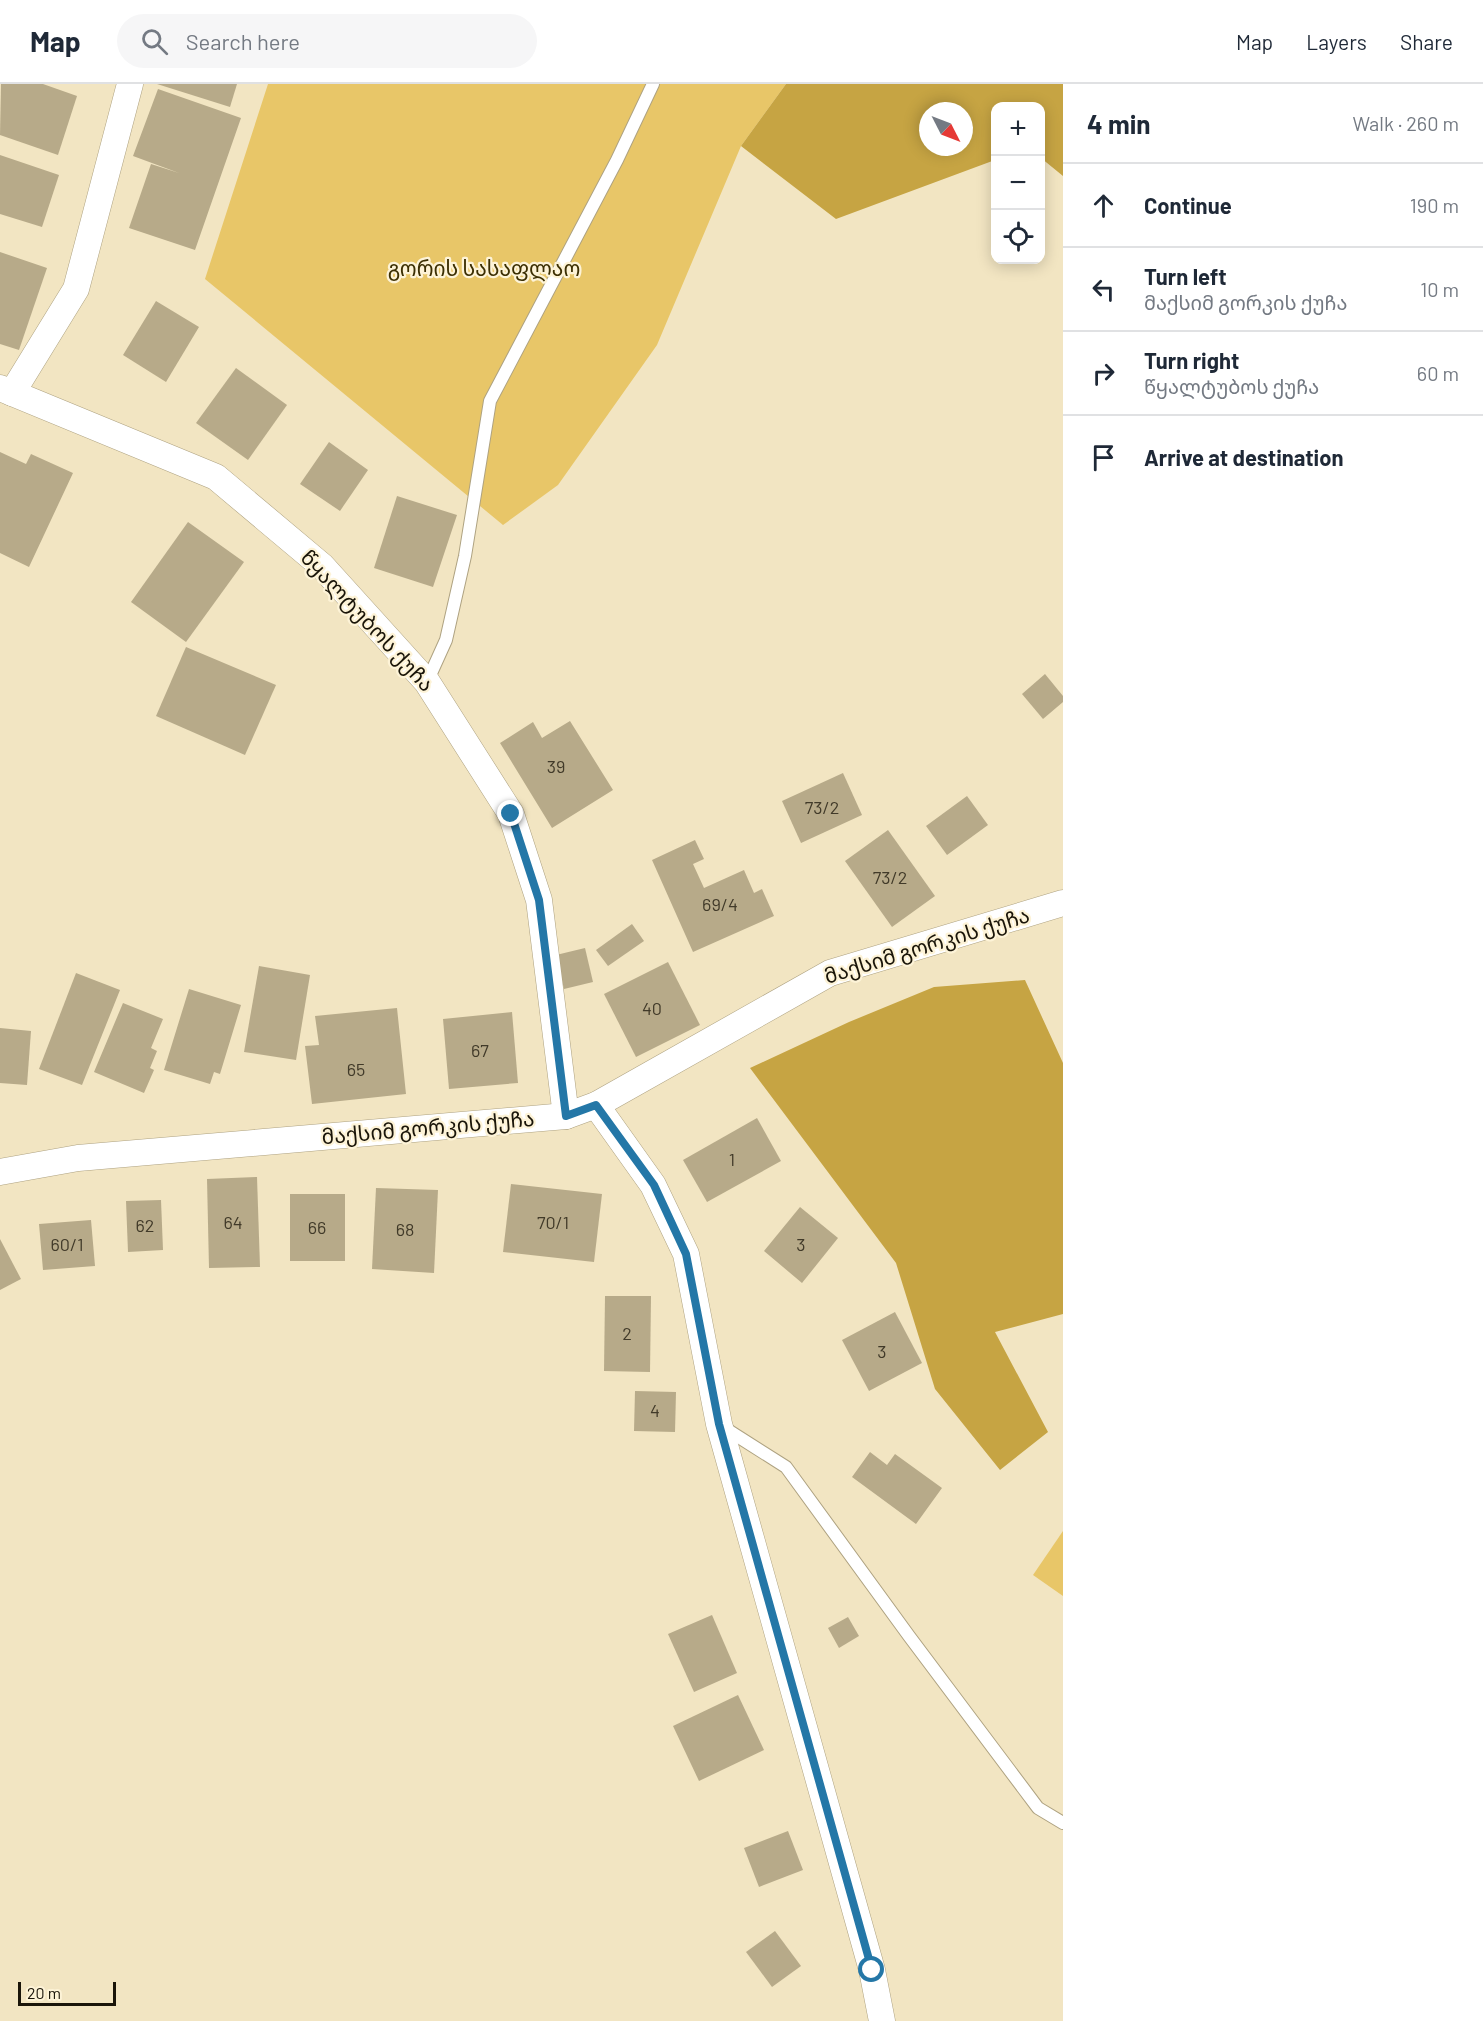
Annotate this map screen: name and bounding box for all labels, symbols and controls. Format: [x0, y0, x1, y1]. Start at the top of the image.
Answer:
search box [117, 14, 537, 68]
text: Map [30, 24, 81, 58]
icon: search [138, 25, 171, 58]
text: Search here [186, 28, 300, 54]
text: Map [1236, 29, 1273, 54]
text: Layers [1306, 29, 1367, 54]
text: Share [1400, 29, 1453, 54]
north arrow [919, 102, 973, 156]
map controls [991, 102, 1045, 264]
button: + [991, 102, 1045, 156]
text: 4 min [1087, 108, 1151, 139]
text: Walk · 260 m [1352, 111, 1459, 135]
button: − [991, 156, 1045, 210]
icon: ahead [1087, 189, 1120, 222]
text: Continue [1144, 192, 1232, 218]
text: 190 m [1410, 193, 1459, 217]
button: locate [991, 210, 1045, 264]
park label: გორის სასაფლაო [388, 255, 580, 282]
text: Turn left [1144, 263, 1227, 289]
icon: left [1087, 273, 1120, 306]
text: 10 m [1420, 277, 1459, 301]
text: მაქსიმ გორკის ქუჩა [1144, 290, 1347, 314]
text: Turn right [1144, 347, 1239, 373]
icon: right [1087, 357, 1120, 390]
text: 60 m [1417, 361, 1459, 385]
text: წყალტუბოს ქუჩა [1144, 374, 1319, 398]
icon: arrive [1087, 441, 1120, 474]
text: Arrive at destination [1144, 444, 1343, 470]
street label: წყალტუბოს ქუჩა [295, 544, 440, 697]
house number: 39 [547, 755, 565, 777]
house number: 73/2 [805, 796, 839, 818]
route end [497, 800, 523, 826]
house number: 73/2 [873, 866, 907, 888]
house number: 69/4 [702, 893, 738, 915]
street label: მაქსიმ გორკის ქუჩა [821, 901, 1033, 989]
house number: 40 [642, 997, 662, 1019]
house number: 67 [471, 1039, 489, 1061]
house number: 65 [347, 1058, 365, 1080]
street label: მაქსიმ გორკის ქუჩა [320, 1105, 535, 1149]
house number: 1 [729, 1148, 735, 1170]
house number: 64 [223, 1211, 243, 1233]
house number: 70/1 [537, 1211, 569, 1233]
house number: 62 [136, 1214, 154, 1236]
house number: 66 [308, 1216, 326, 1238]
house number: 68 [396, 1218, 414, 1240]
house number: 60/1 [51, 1233, 83, 1255]
house number: 3 [796, 1233, 806, 1255]
house number: 2 [622, 1322, 632, 1344]
house number: 3 [877, 1340, 887, 1362]
house number: 4 [650, 1399, 660, 1421]
route start [858, 1956, 884, 1982]
scale bar [18, 1979, 116, 2006]
text: 20 m [27, 1983, 61, 2002]

